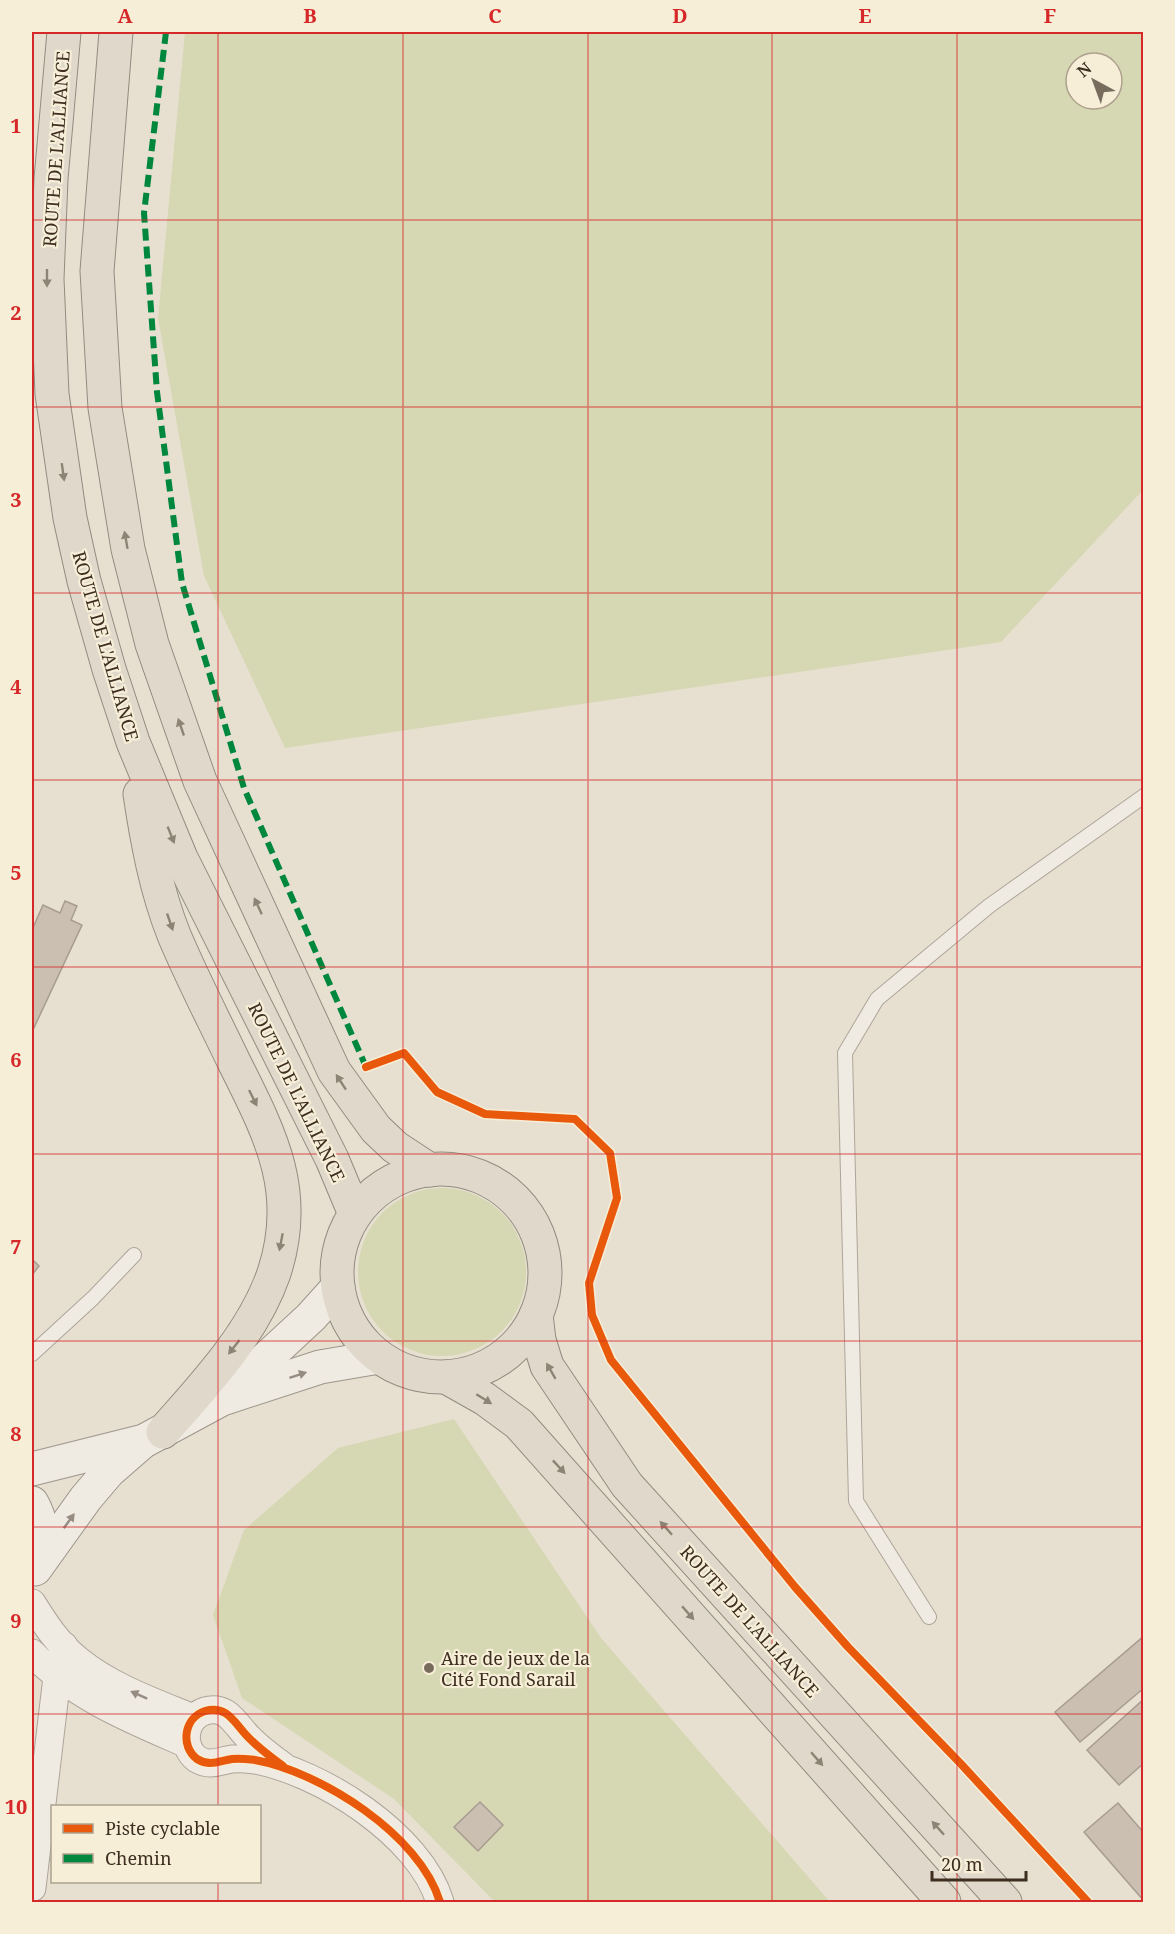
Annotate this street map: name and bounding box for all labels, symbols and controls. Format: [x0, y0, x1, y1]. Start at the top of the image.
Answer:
text: A [117, 2, 133, 29]
text: B [303, 2, 317, 29]
text: C [488, 2, 502, 29]
text: D [672, 2, 688, 29]
text: E [858, 2, 872, 29]
text: F [1044, 2, 1056, 29]
street label: ROUTE DE L'ALLIANCE [37, 50, 75, 248]
north arrow [1064, 51, 1124, 111]
text: N [1072, 57, 1096, 82]
text: 1 [10, 112, 22, 139]
one-way arrow [42, 269, 52, 288]
text: 2 [10, 299, 22, 326]
one-way arrow [59, 463, 68, 482]
text: 3 [10, 486, 22, 513]
one-way arrow [122, 531, 131, 550]
street label: ROUTE DE L'ALLIANCE [67, 548, 145, 744]
text: 4 [10, 673, 22, 700]
one-way arrow [176, 718, 186, 736]
one-way arrow [166, 826, 176, 844]
text: 5 [10, 859, 22, 886]
one-way arrow [253, 897, 263, 915]
one-way arrow [166, 913, 175, 931]
street label: ROUTE DE L'ALLIANCE [243, 998, 351, 1186]
text: 6 [10, 1046, 22, 1073]
one-way arrow [336, 1074, 347, 1091]
one-way arrow [248, 1090, 257, 1107]
text: 7 [10, 1233, 22, 1260]
one-way arrow [276, 1233, 285, 1252]
one-way arrow [228, 1339, 240, 1354]
one-way arrow [546, 1363, 557, 1379]
one-way arrow [289, 1369, 307, 1379]
one-way arrow [475, 1393, 492, 1404]
text: 8 [10, 1420, 22, 1447]
one-way arrow [552, 1459, 566, 1474]
one-way arrow [62, 1513, 74, 1528]
one-way arrow [660, 1521, 673, 1536]
street label: ROUTE DE L'ALLIANCE [675, 1540, 825, 1702]
one-way arrow [681, 1605, 694, 1620]
text: 9 [10, 1607, 22, 1634]
place label: Aire de jeux de la Cité Fond Sarail [441, 1646, 590, 1691]
marker: Aire de jeux de la Cité Fond Sarail [422, 1661, 436, 1675]
one-way arrow [131, 1691, 148, 1700]
one-way arrow [810, 1751, 823, 1766]
text: 10 [5, 1793, 27, 1820]
legend [51, 1805, 261, 1883]
text: Piste cyclable [105, 1816, 220, 1840]
one-way arrow [932, 1821, 945, 1836]
scale bar [932, 1844, 1026, 1882]
text: Chemin [105, 1846, 172, 1870]
text: 20 m [941, 1852, 983, 1876]

